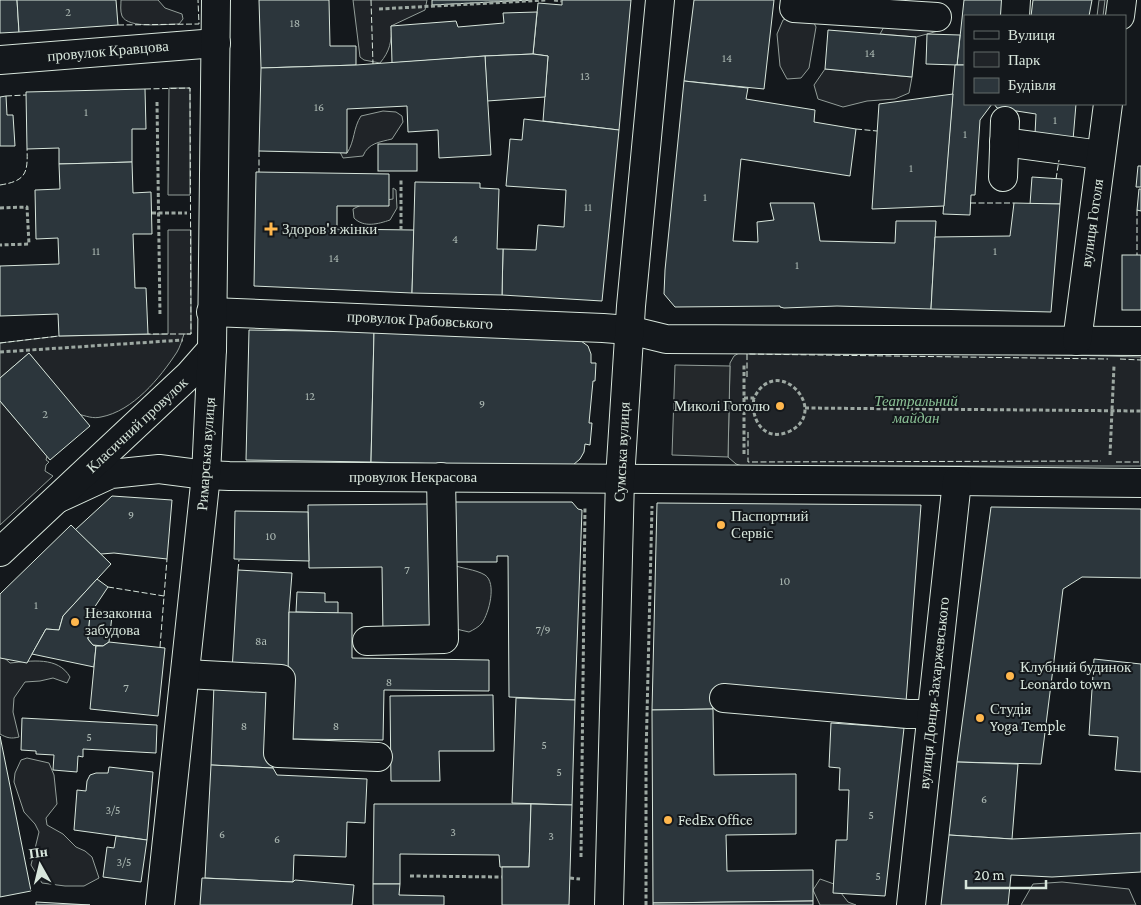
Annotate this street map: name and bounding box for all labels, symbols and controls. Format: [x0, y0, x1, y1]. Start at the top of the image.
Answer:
house number: 2 [65, 5, 71, 19]
legend [964, 15, 1126, 105]
house number: 18 [290, 16, 300, 30]
text: Вулиця [1008, 27, 1055, 43]
street label: провулок Кравцова [47, 38, 170, 64]
house number: 14 [865, 46, 875, 60]
house number: 14 [722, 51, 732, 65]
text: Парк [1008, 52, 1041, 68]
house number: 13 [580, 69, 590, 83]
text: Будівля [1008, 77, 1056, 93]
house number: 16 [314, 100, 324, 114]
house number: 1 [84, 105, 88, 119]
house number: 1 [1053, 113, 1057, 127]
house number: 1 [963, 127, 967, 141]
house number: 1 [909, 161, 913, 175]
street label: вулиця Гоголя [1078, 178, 1106, 268]
house number: 1 [703, 190, 707, 204]
house number: 11 [584, 200, 592, 214]
place label: Здоров'я жінки [282, 221, 377, 237]
marker: Здоров'я жінки [264, 222, 278, 236]
house number: 4 [452, 232, 458, 246]
house number: 11 [92, 244, 100, 258]
house number: 1 [993, 244, 997, 258]
house number: 14 [329, 251, 339, 265]
house number: 1 [795, 258, 799, 272]
street label: провулок Грабовського [347, 308, 493, 332]
street label: Класичний провулок [83, 374, 191, 476]
house number: 12 [305, 389, 315, 403]
park label: Театральний майдан [874, 393, 958, 426]
street label: Римарська вулиця [194, 397, 218, 511]
house number: 9 [479, 397, 485, 411]
place label: Миколі Гоголю [674, 398, 770, 414]
marker: Миколі Гоголю [774, 400, 786, 412]
street label: Сумська вулиця [611, 401, 633, 503]
house number: 2 [42, 407, 48, 421]
street label: провулок Некрасова [349, 469, 477, 485]
house number: 9 [128, 508, 134, 522]
place label: Паспортний Сервіс [731, 508, 809, 541]
marker: Паспортний Сервіс [715, 519, 727, 531]
house number: 10 [266, 529, 277, 543]
house number: 7 [404, 563, 410, 577]
house number: 10 [780, 574, 791, 588]
street label: вулиця Донця-Захаржевського [916, 596, 952, 790]
house number: 1 [34, 598, 38, 612]
place label: Незаконна забудова [85, 605, 152, 638]
marker: Незаконна забудова [69, 616, 81, 628]
house number: 7/9 [535, 623, 551, 637]
house number: 8а [255, 634, 268, 648]
place label: Клубний будинок Leonardo town [1020, 659, 1132, 692]
marker: Клубний будинок Leonardo town [1004, 670, 1016, 682]
house number: 8 [386, 675, 392, 689]
house number: 7 [123, 681, 129, 695]
place label: Студiя Yoga Temple [990, 701, 1066, 735]
marker: Студiя Yoga Temple [974, 712, 986, 724]
house number: 8 [241, 719, 247, 733]
house number: 8 [333, 719, 339, 733]
house number: 5 [86, 730, 92, 744]
house number: 5 [541, 738, 547, 752]
house number: 5 [556, 765, 562, 779]
house number: 6 [981, 792, 987, 806]
house number: 3/5 [105, 803, 121, 817]
house number: 5 [868, 808, 874, 822]
place label: FedEx Office [678, 812, 753, 828]
marker: FedEx Office [662, 814, 674, 826]
house number: 3 [450, 825, 456, 839]
house number: 6 [219, 827, 225, 841]
house number: 3 [548, 829, 554, 843]
house number: 6 [274, 832, 280, 846]
north arrow [15, 840, 65, 890]
text: Пн [28, 843, 49, 861]
house number: 3/5 [116, 855, 132, 869]
scale bar [966, 858, 1046, 890]
text: 20 m [974, 867, 1005, 883]
house number: 5 [875, 869, 881, 883]

